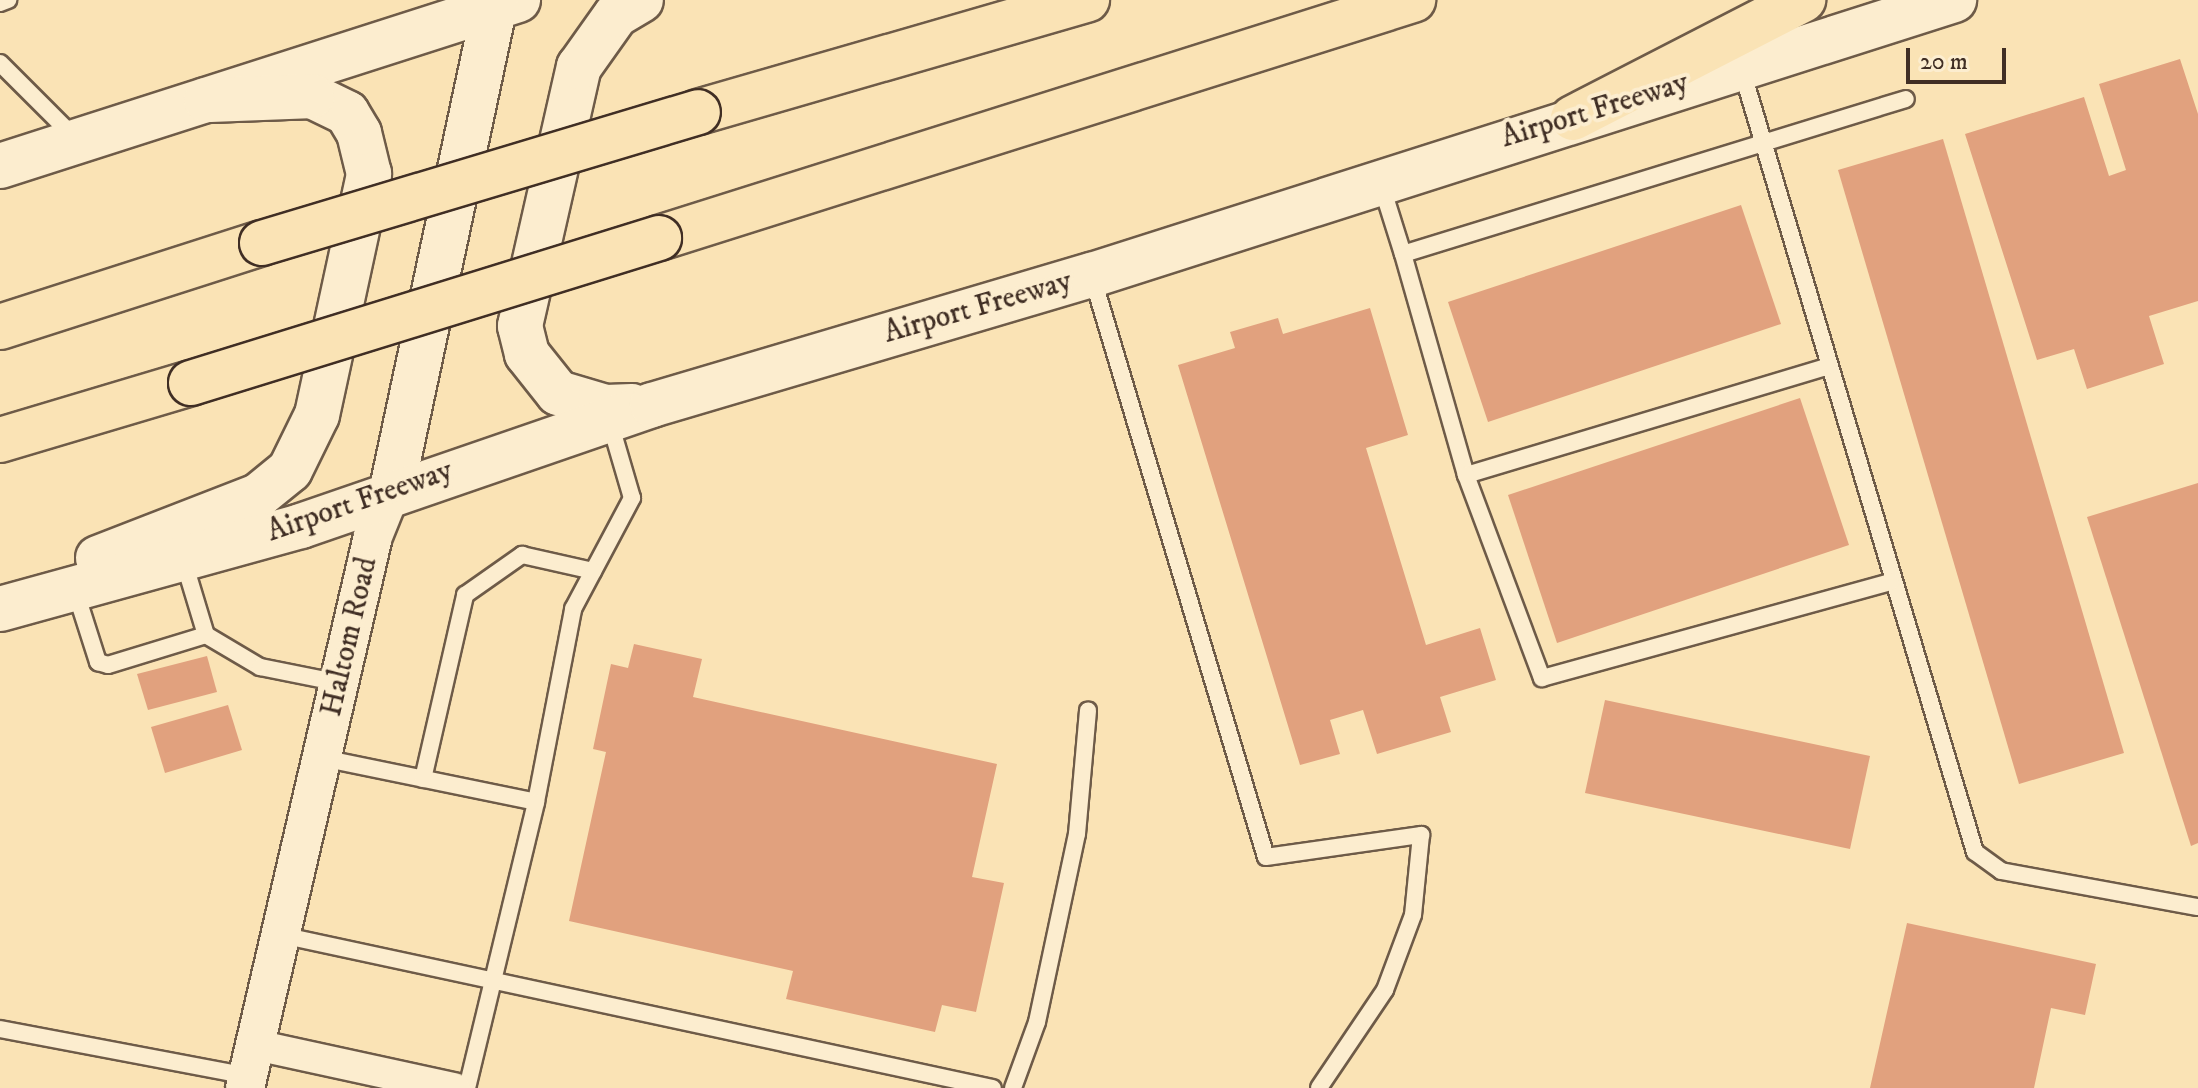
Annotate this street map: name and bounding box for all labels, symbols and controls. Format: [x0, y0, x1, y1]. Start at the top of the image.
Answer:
scale bar [1910, 32, 2010, 82]
text: 20 m [1920, 47, 1968, 77]
street label: Airport Freeway [1497, 65, 1693, 157]
street label: Airport Freeway [880, 264, 1076, 352]
street label: Airport Freeway [263, 453, 457, 551]
street label: Haltom Road [314, 554, 386, 720]

